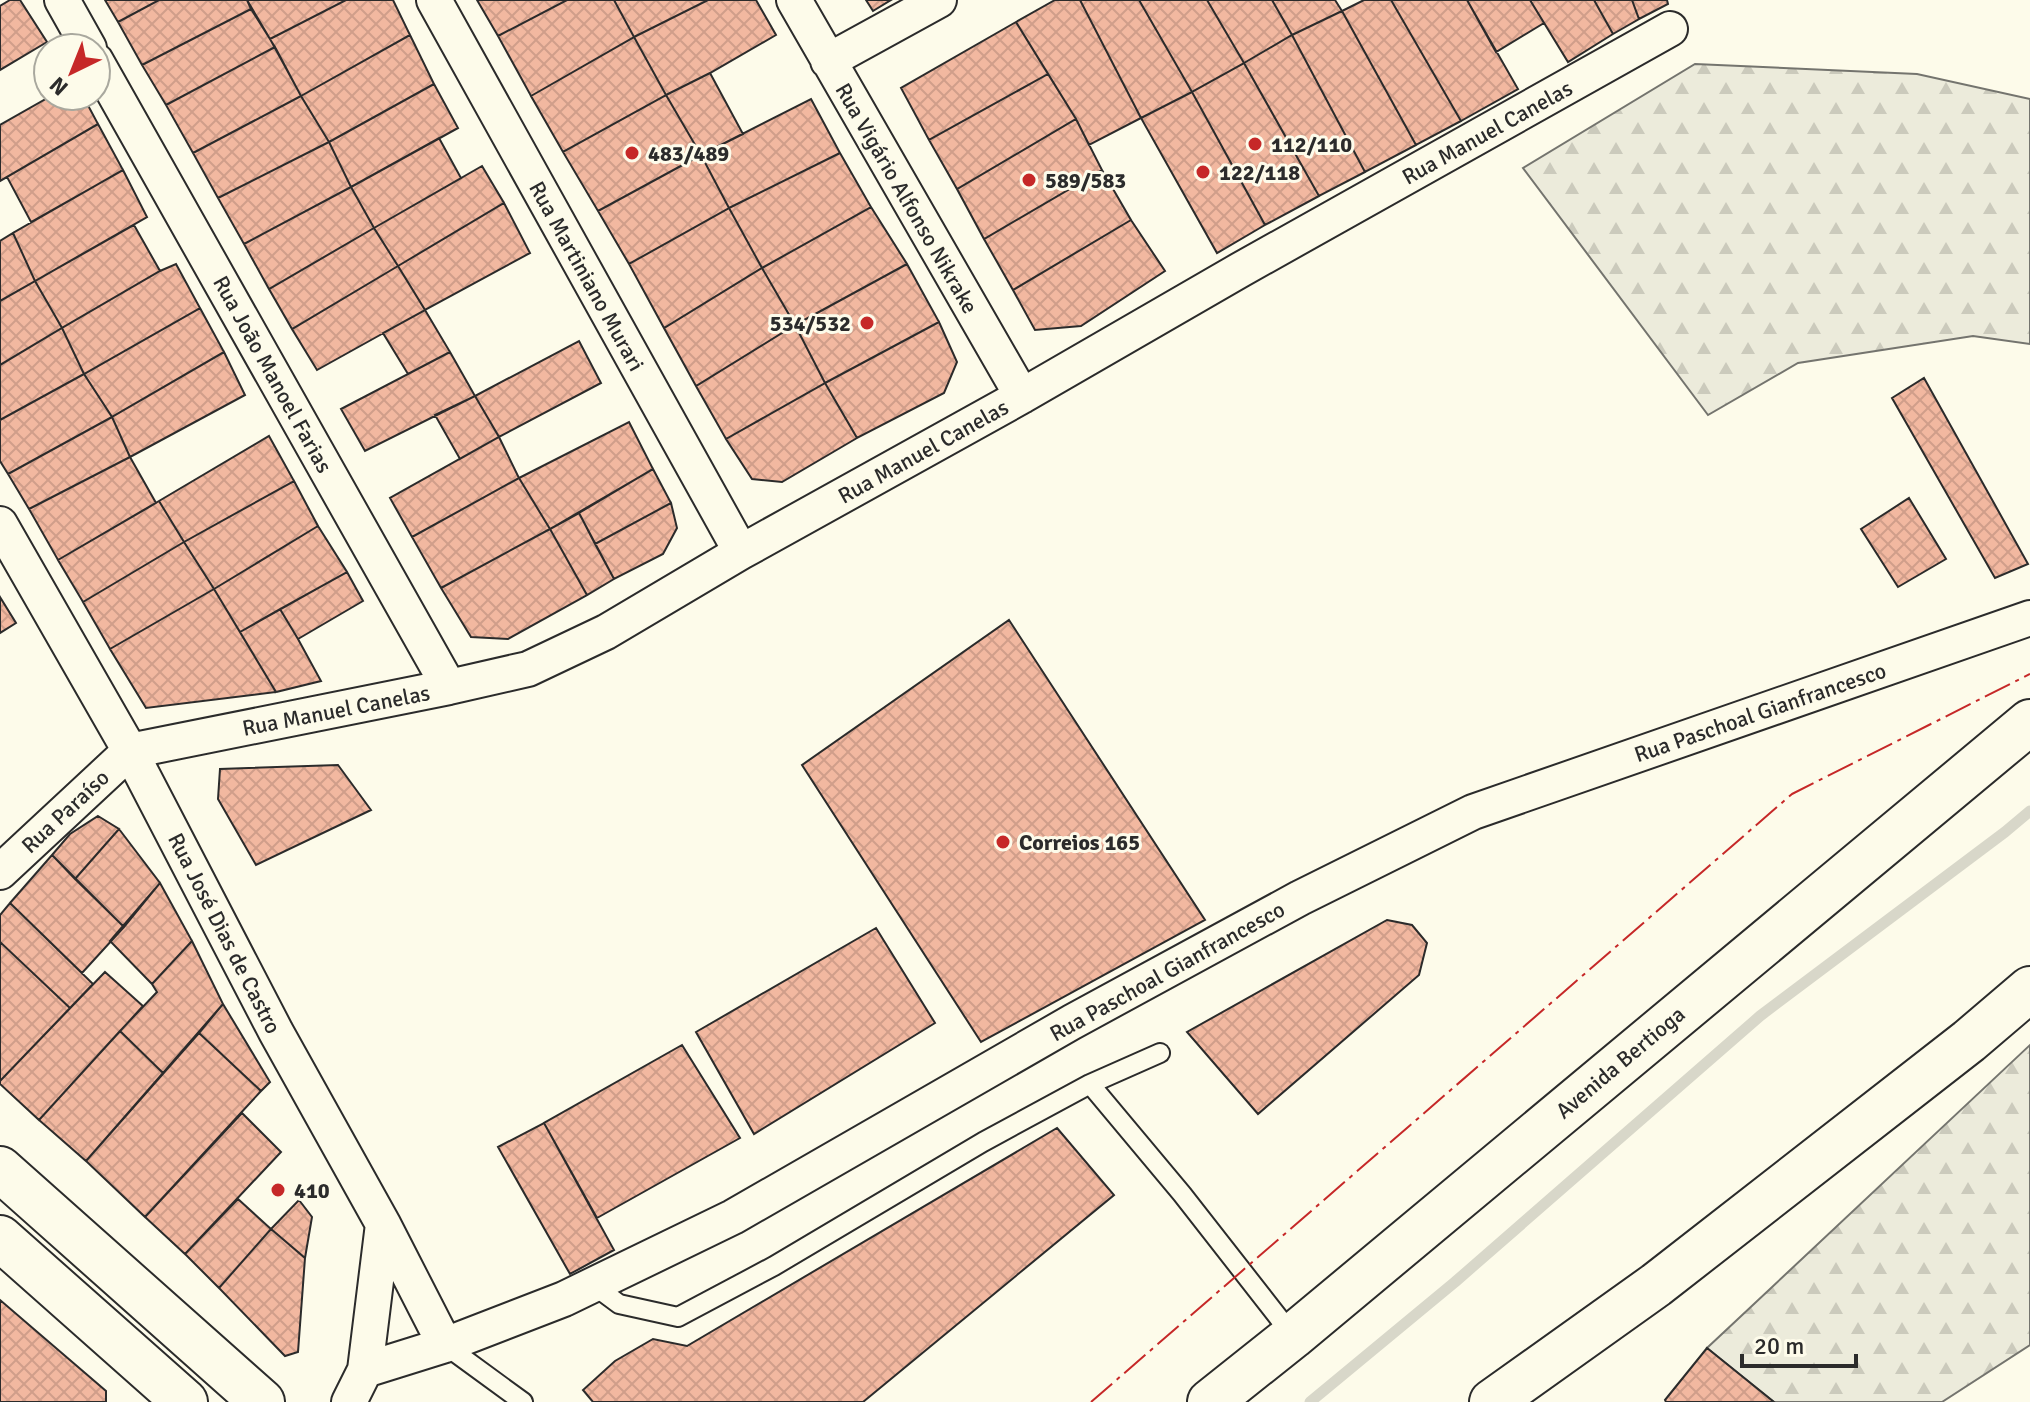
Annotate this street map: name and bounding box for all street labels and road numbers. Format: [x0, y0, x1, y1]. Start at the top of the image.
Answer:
street label: Rua Manuel Canelas [1397, 74, 1577, 190]
street label: Rua Vigário Alfonso Nikrake [829, 78, 984, 318]
street label: Rua Martiniano Murari [523, 177, 650, 376]
street label: Rua João Manoel Farias [207, 271, 338, 478]
street label: Rua Manuel Canelas [833, 393, 1013, 509]
street label: Rua Paschoal Gianfrancesco [1631, 657, 1890, 768]
street label: Rua Manuel Canelas [240, 679, 432, 742]
street label: Rua Paraíso [16, 764, 115, 859]
street label: Rua José Dias de Castro [162, 828, 287, 1038]
street label: Rua Paschoal Gianfrancesco [1045, 896, 1289, 1047]
street label: Avenida Bertioga [1550, 1001, 1690, 1124]

